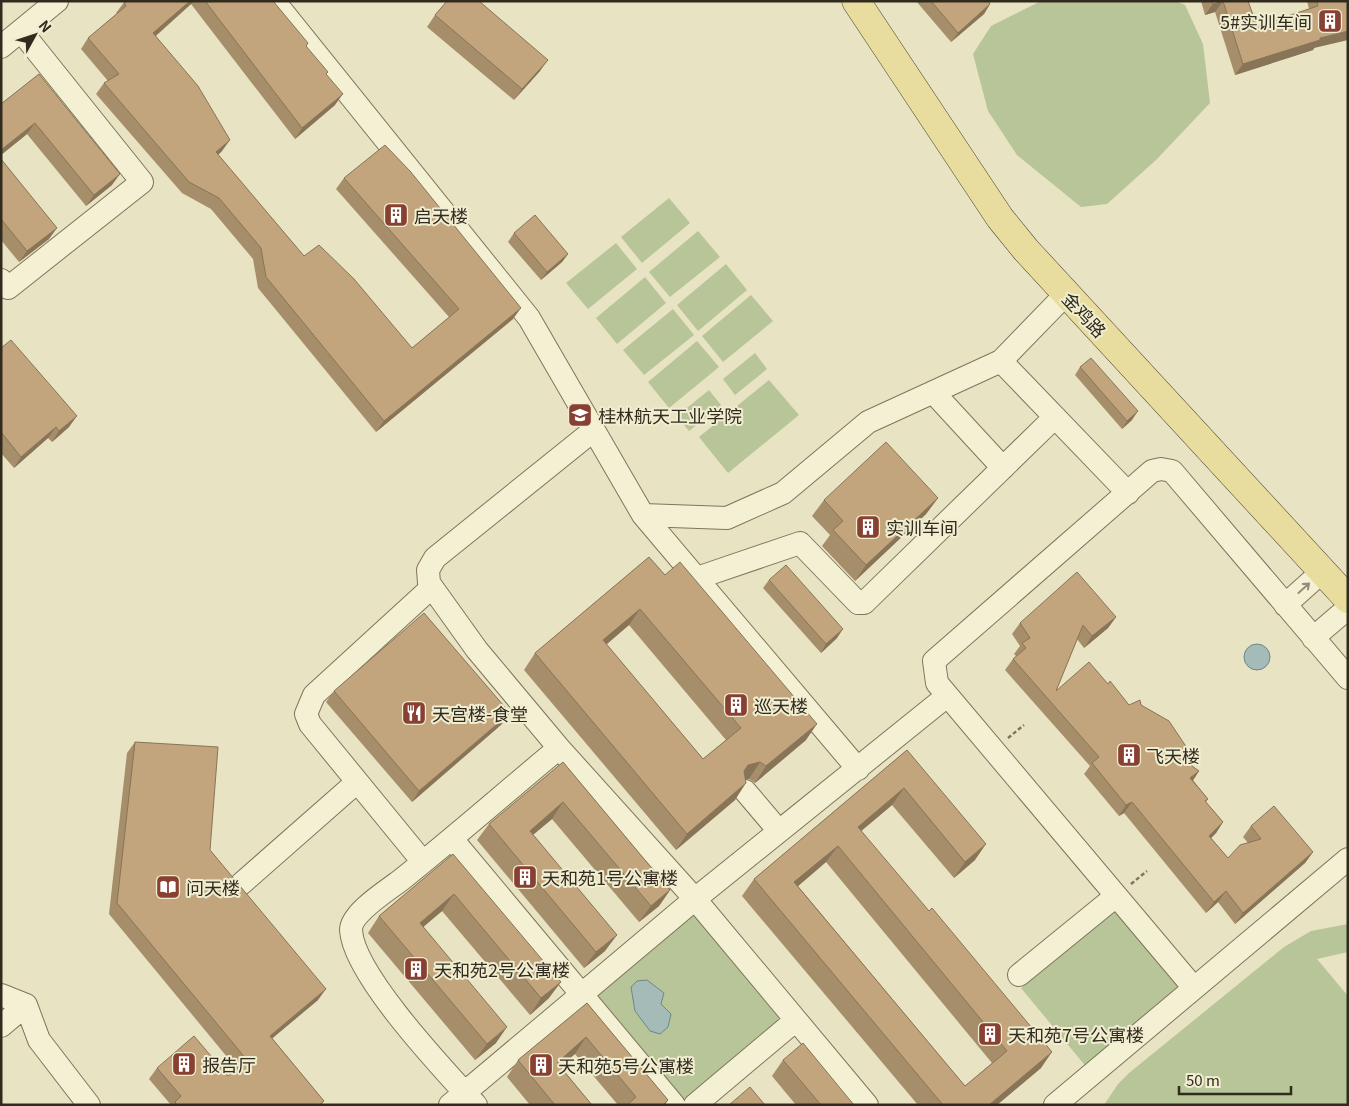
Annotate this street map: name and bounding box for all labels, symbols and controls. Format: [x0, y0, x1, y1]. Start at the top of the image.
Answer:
place label: 5#实训车间 [1220, 8, 1312, 34]
building icon: 5#实训车间 [1317, 8, 1343, 34]
north arrow [10, 10, 60, 60]
text: N [35, 16, 57, 36]
building icon: 启天楼 [383, 202, 409, 228]
place label: 启天楼 [414, 202, 468, 228]
street label: 金鸡路 [1057, 285, 1113, 343]
school or university icon: 桂林航天工业学院 [567, 402, 593, 428]
place label: 桂林航天工业学院 [598, 402, 742, 428]
building icon: 实训车间 [855, 514, 881, 540]
place label: 实训车间 [886, 514, 958, 540]
one-way arrow [1298, 582, 1311, 594]
building icon: 巡天楼 [723, 692, 749, 718]
place label: 巡天楼 [754, 692, 808, 718]
restaurant icon: 天宫楼-食堂 [401, 700, 427, 726]
place label: 天宫楼-食堂 [432, 700, 528, 726]
building icon: 飞天楼 [1116, 742, 1142, 768]
place label: 飞天楼 [1146, 742, 1200, 768]
building icon: 天和苑1号公寓楼 [512, 864, 538, 890]
place label: 天和苑1号公寓楼 [542, 864, 678, 890]
library icon: 问天楼 [155, 874, 181, 900]
place label: 问天楼 [186, 874, 240, 900]
building icon: 天和苑2号公寓楼 [403, 956, 429, 982]
place label: 天和苑2号公寓楼 [434, 956, 570, 982]
building icon: 天和苑7号公寓楼 [977, 1021, 1003, 1047]
place label: 天和苑7号公寓楼 [1008, 1021, 1144, 1047]
building icon: 报告厅 [171, 1051, 197, 1077]
place label: 报告厅 [202, 1051, 256, 1077]
building icon: 天和苑5号公寓楼 [528, 1052, 554, 1078]
place label: 天和苑5号公寓楼 [558, 1052, 694, 1078]
scale bar [1179, 1064, 1292, 1096]
text: 50 m [1186, 1069, 1220, 1090]

